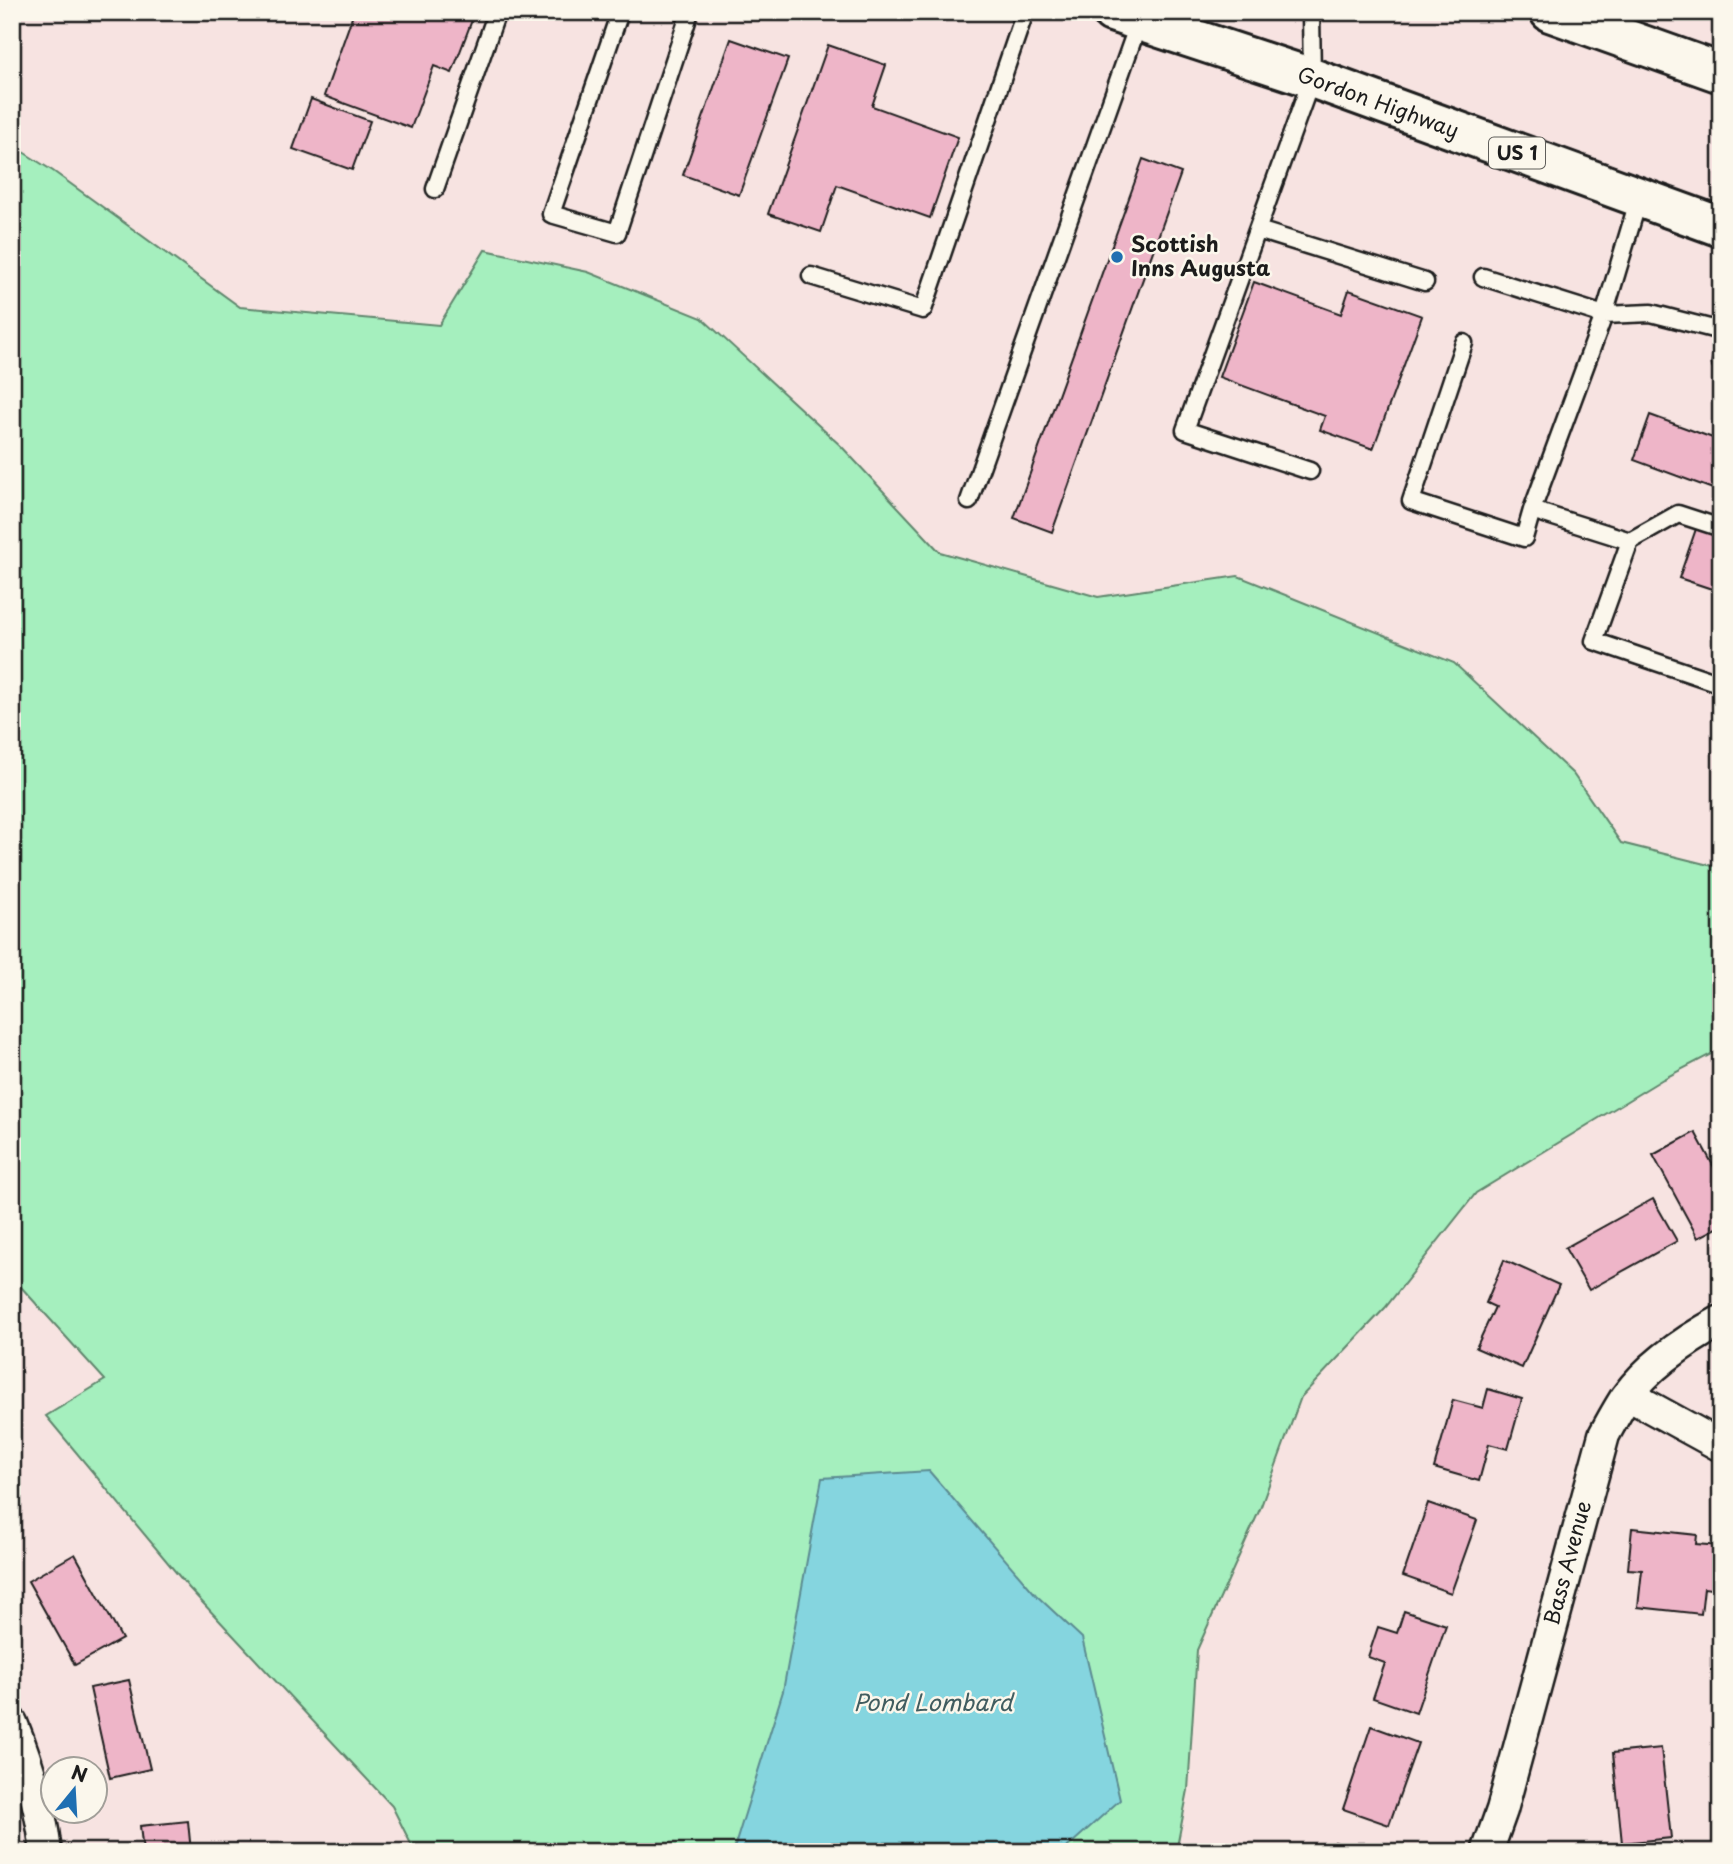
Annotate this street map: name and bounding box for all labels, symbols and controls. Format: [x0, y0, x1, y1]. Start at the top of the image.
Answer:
street label: Gordon Highway [1293, 57, 1464, 145]
road number: US 1 [1489, 138, 1545, 168]
place label: Scottish Inns Augusta [1131, 227, 1270, 283]
marker: Scottish Inns Augusta [1109, 249, 1125, 265]
street label: Bass Avenue [1534, 1497, 1598, 1628]
water label: Pond Lombard [853, 1684, 1015, 1719]
north arrow [38, 1756, 108, 1826]
text: N [68, 1757, 91, 1789]

